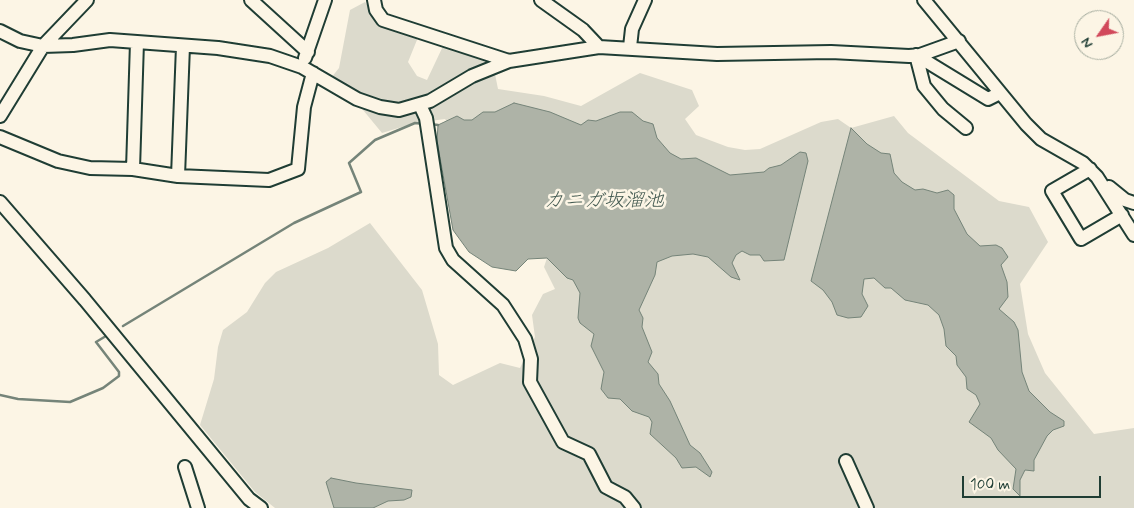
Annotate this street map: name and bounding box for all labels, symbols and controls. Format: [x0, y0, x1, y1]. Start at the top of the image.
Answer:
north arrow [1074, 10, 1124, 60]
text: N [1077, 34, 1097, 51]
water label: カニガ坂溜池 [544, 190, 664, 214]
scale bar [964, 466, 1103, 498]
text: 100 m [970, 475, 1010, 495]

